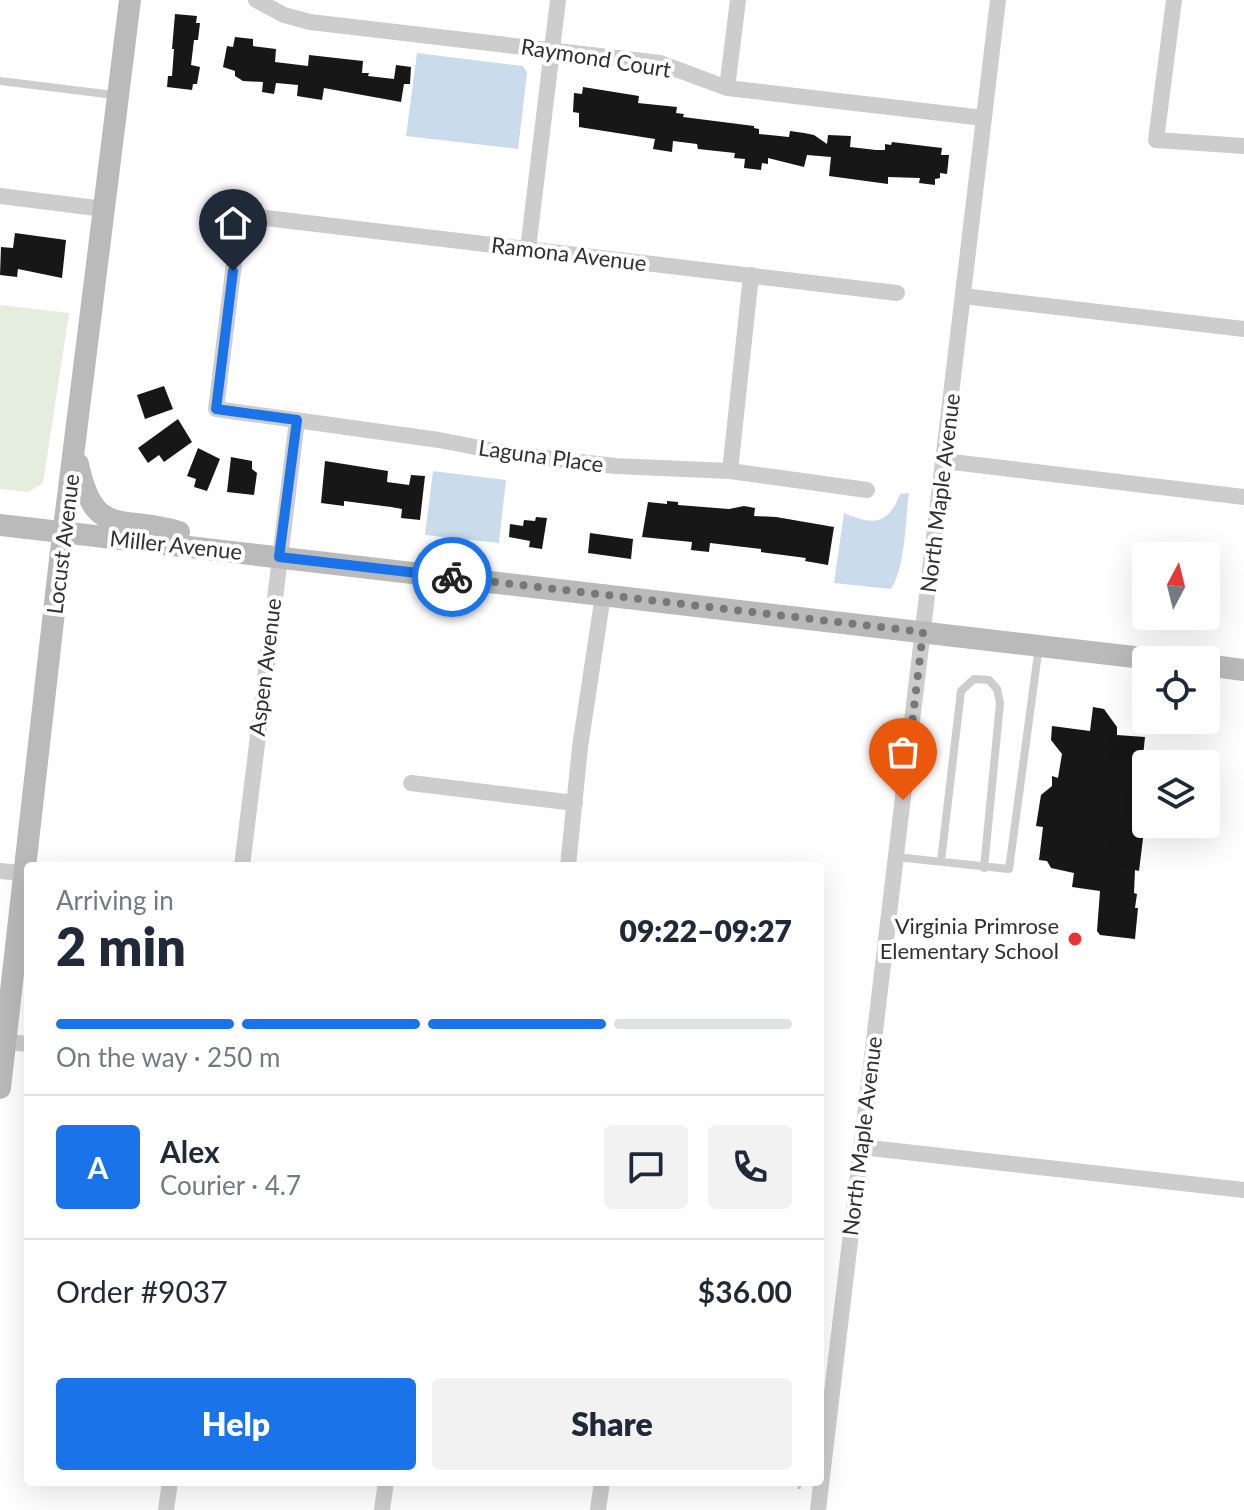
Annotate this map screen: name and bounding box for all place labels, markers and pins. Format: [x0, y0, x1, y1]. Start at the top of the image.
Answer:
pin [199, 189, 267, 271]
pin [869, 718, 937, 800]
place label: Virginia Primrose Elementary School [880, 912, 1059, 964]
marker: Virginia Primrose Elementary School [1066, 930, 1084, 948]

